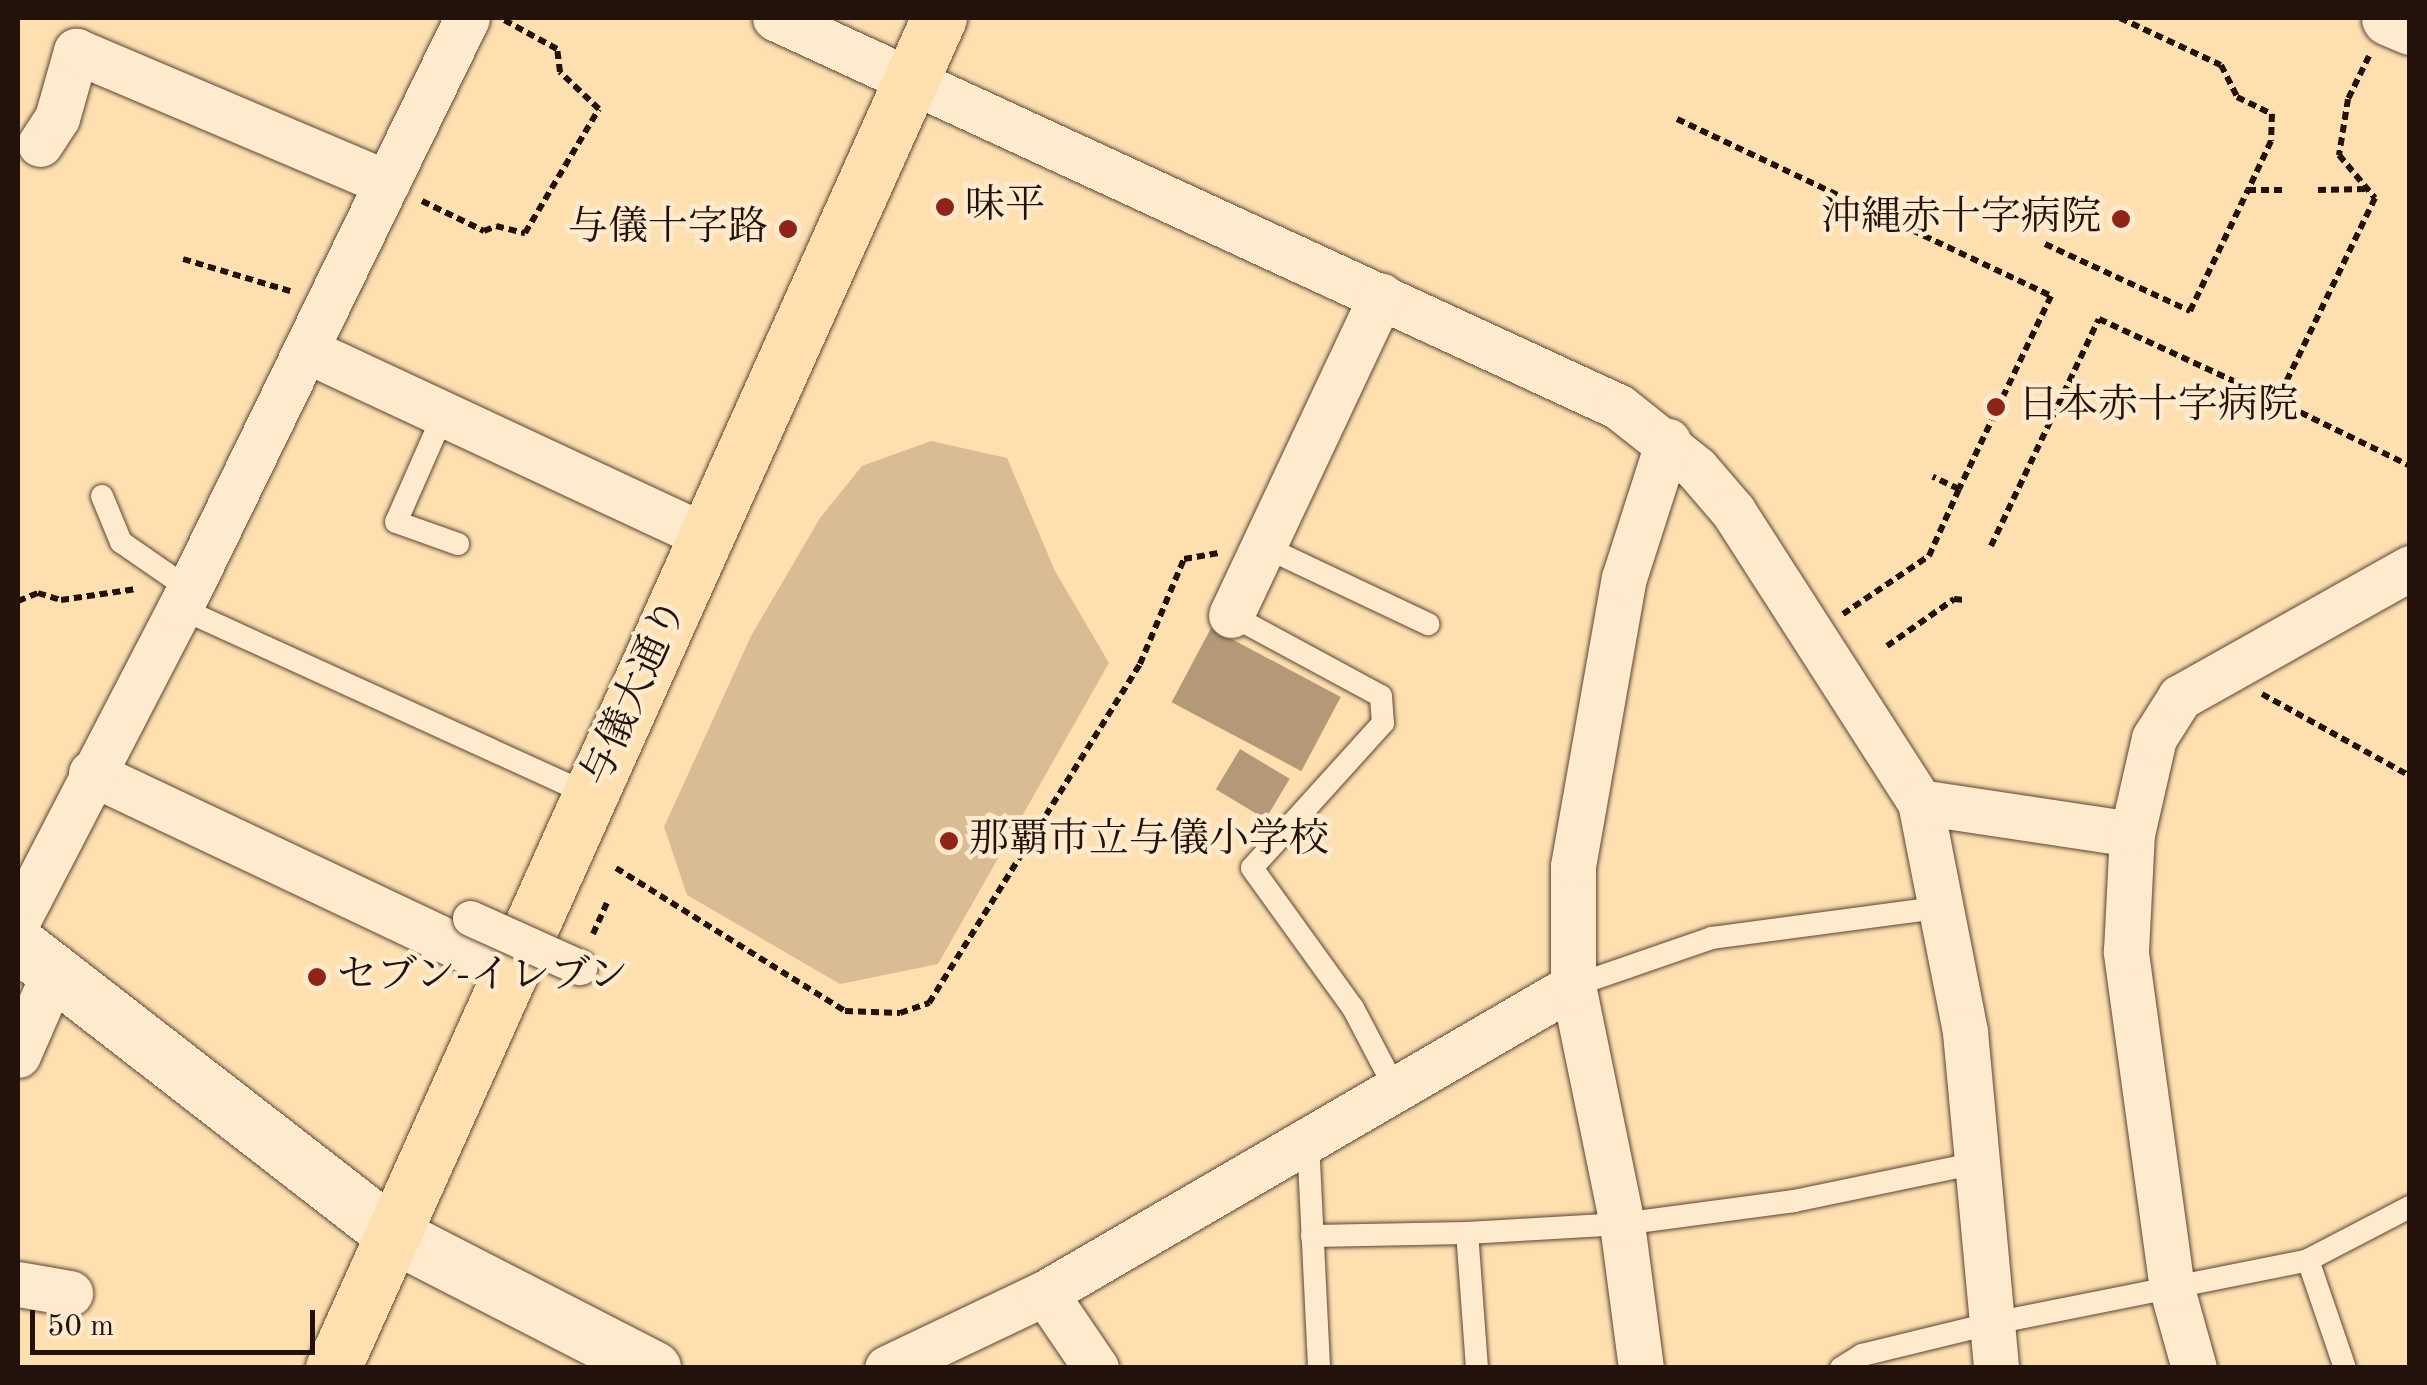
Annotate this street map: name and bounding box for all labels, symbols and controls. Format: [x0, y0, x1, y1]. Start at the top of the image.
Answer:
place label: 味平 [965, 183, 1045, 231]
place label: 沖縄赤十字病院 [1821, 195, 2101, 243]
marker: 味平 [934, 196, 956, 218]
place label: 与儀十字路 [568, 205, 768, 253]
marker: 沖縄赤十字病院 [2110, 208, 2132, 230]
marker: 与儀十字路 [777, 218, 799, 240]
place label: 日本赤十字病院 [2018, 383, 2298, 431]
marker: 日本赤十字病院 [1983, 394, 2009, 420]
street label: 与儀大通り [573, 592, 699, 794]
place label: 那覇市立与儀小学校 [969, 817, 1329, 865]
marker: 那覇市立与儀小学校 [938, 830, 960, 852]
place label: セブン-イレブン [337, 953, 632, 1001]
marker: セブン-イレブン [306, 966, 328, 988]
scale bar [35, 1290, 320, 1352]
text: 50 m [47, 1312, 114, 1342]

